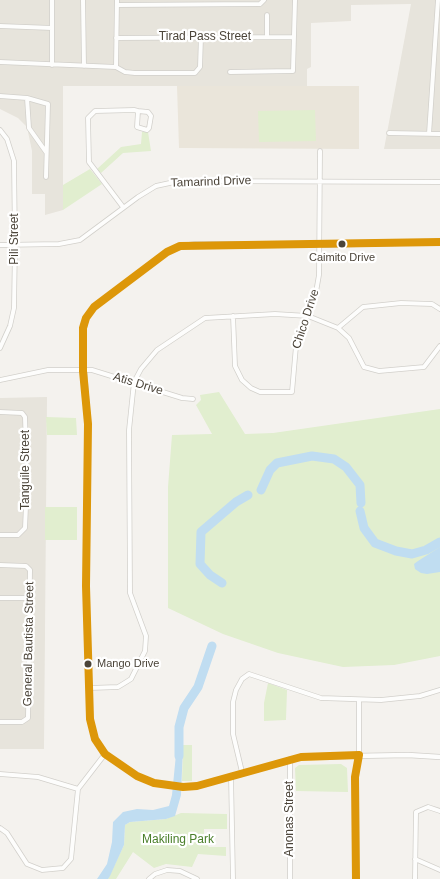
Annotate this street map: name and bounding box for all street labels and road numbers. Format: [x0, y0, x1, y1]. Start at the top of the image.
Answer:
street label: Tirad Pass Street [159, 30, 251, 44]
street label: Tamarind Drive [170, 173, 252, 191]
street label: Pili Street [8, 213, 22, 265]
street label: Chico Drive [290, 287, 322, 351]
street label: Atis Drive [111, 370, 165, 398]
street label: Tanguile Street [19, 430, 33, 510]
street label: General Bautista Street [21, 582, 37, 706]
street label: Anonas Street [283, 781, 297, 857]

